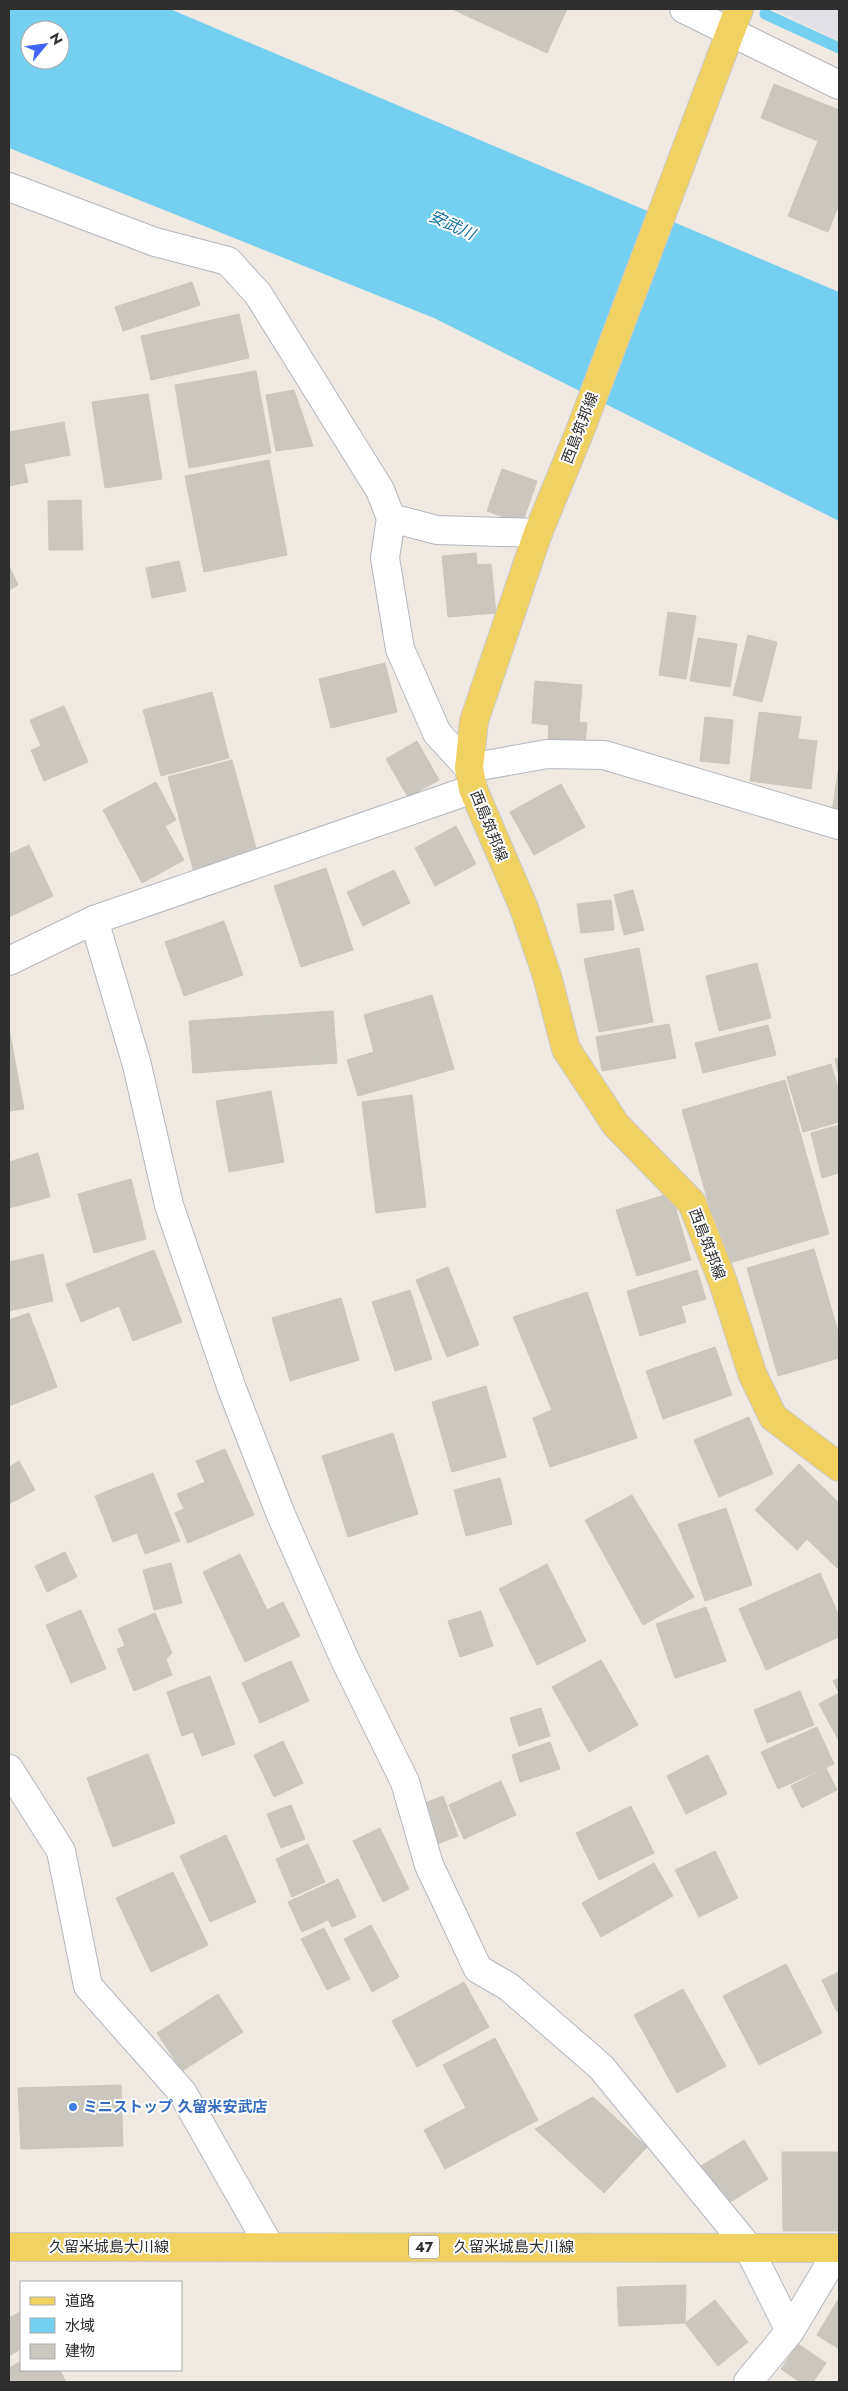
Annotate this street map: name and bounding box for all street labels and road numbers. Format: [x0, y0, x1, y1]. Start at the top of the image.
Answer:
street label: 西島筑邦線 [556, 389, 604, 467]
street label: 西島筑邦線 [465, 787, 513, 865]
street label: 西島筑邦線 [683, 1205, 731, 1283]
street label: 久留米城島大川線 [49, 2236, 169, 2258]
road number: 47 [409, 2236, 439, 2258]
street label: 久留米城島大川線 [454, 2236, 574, 2258]

